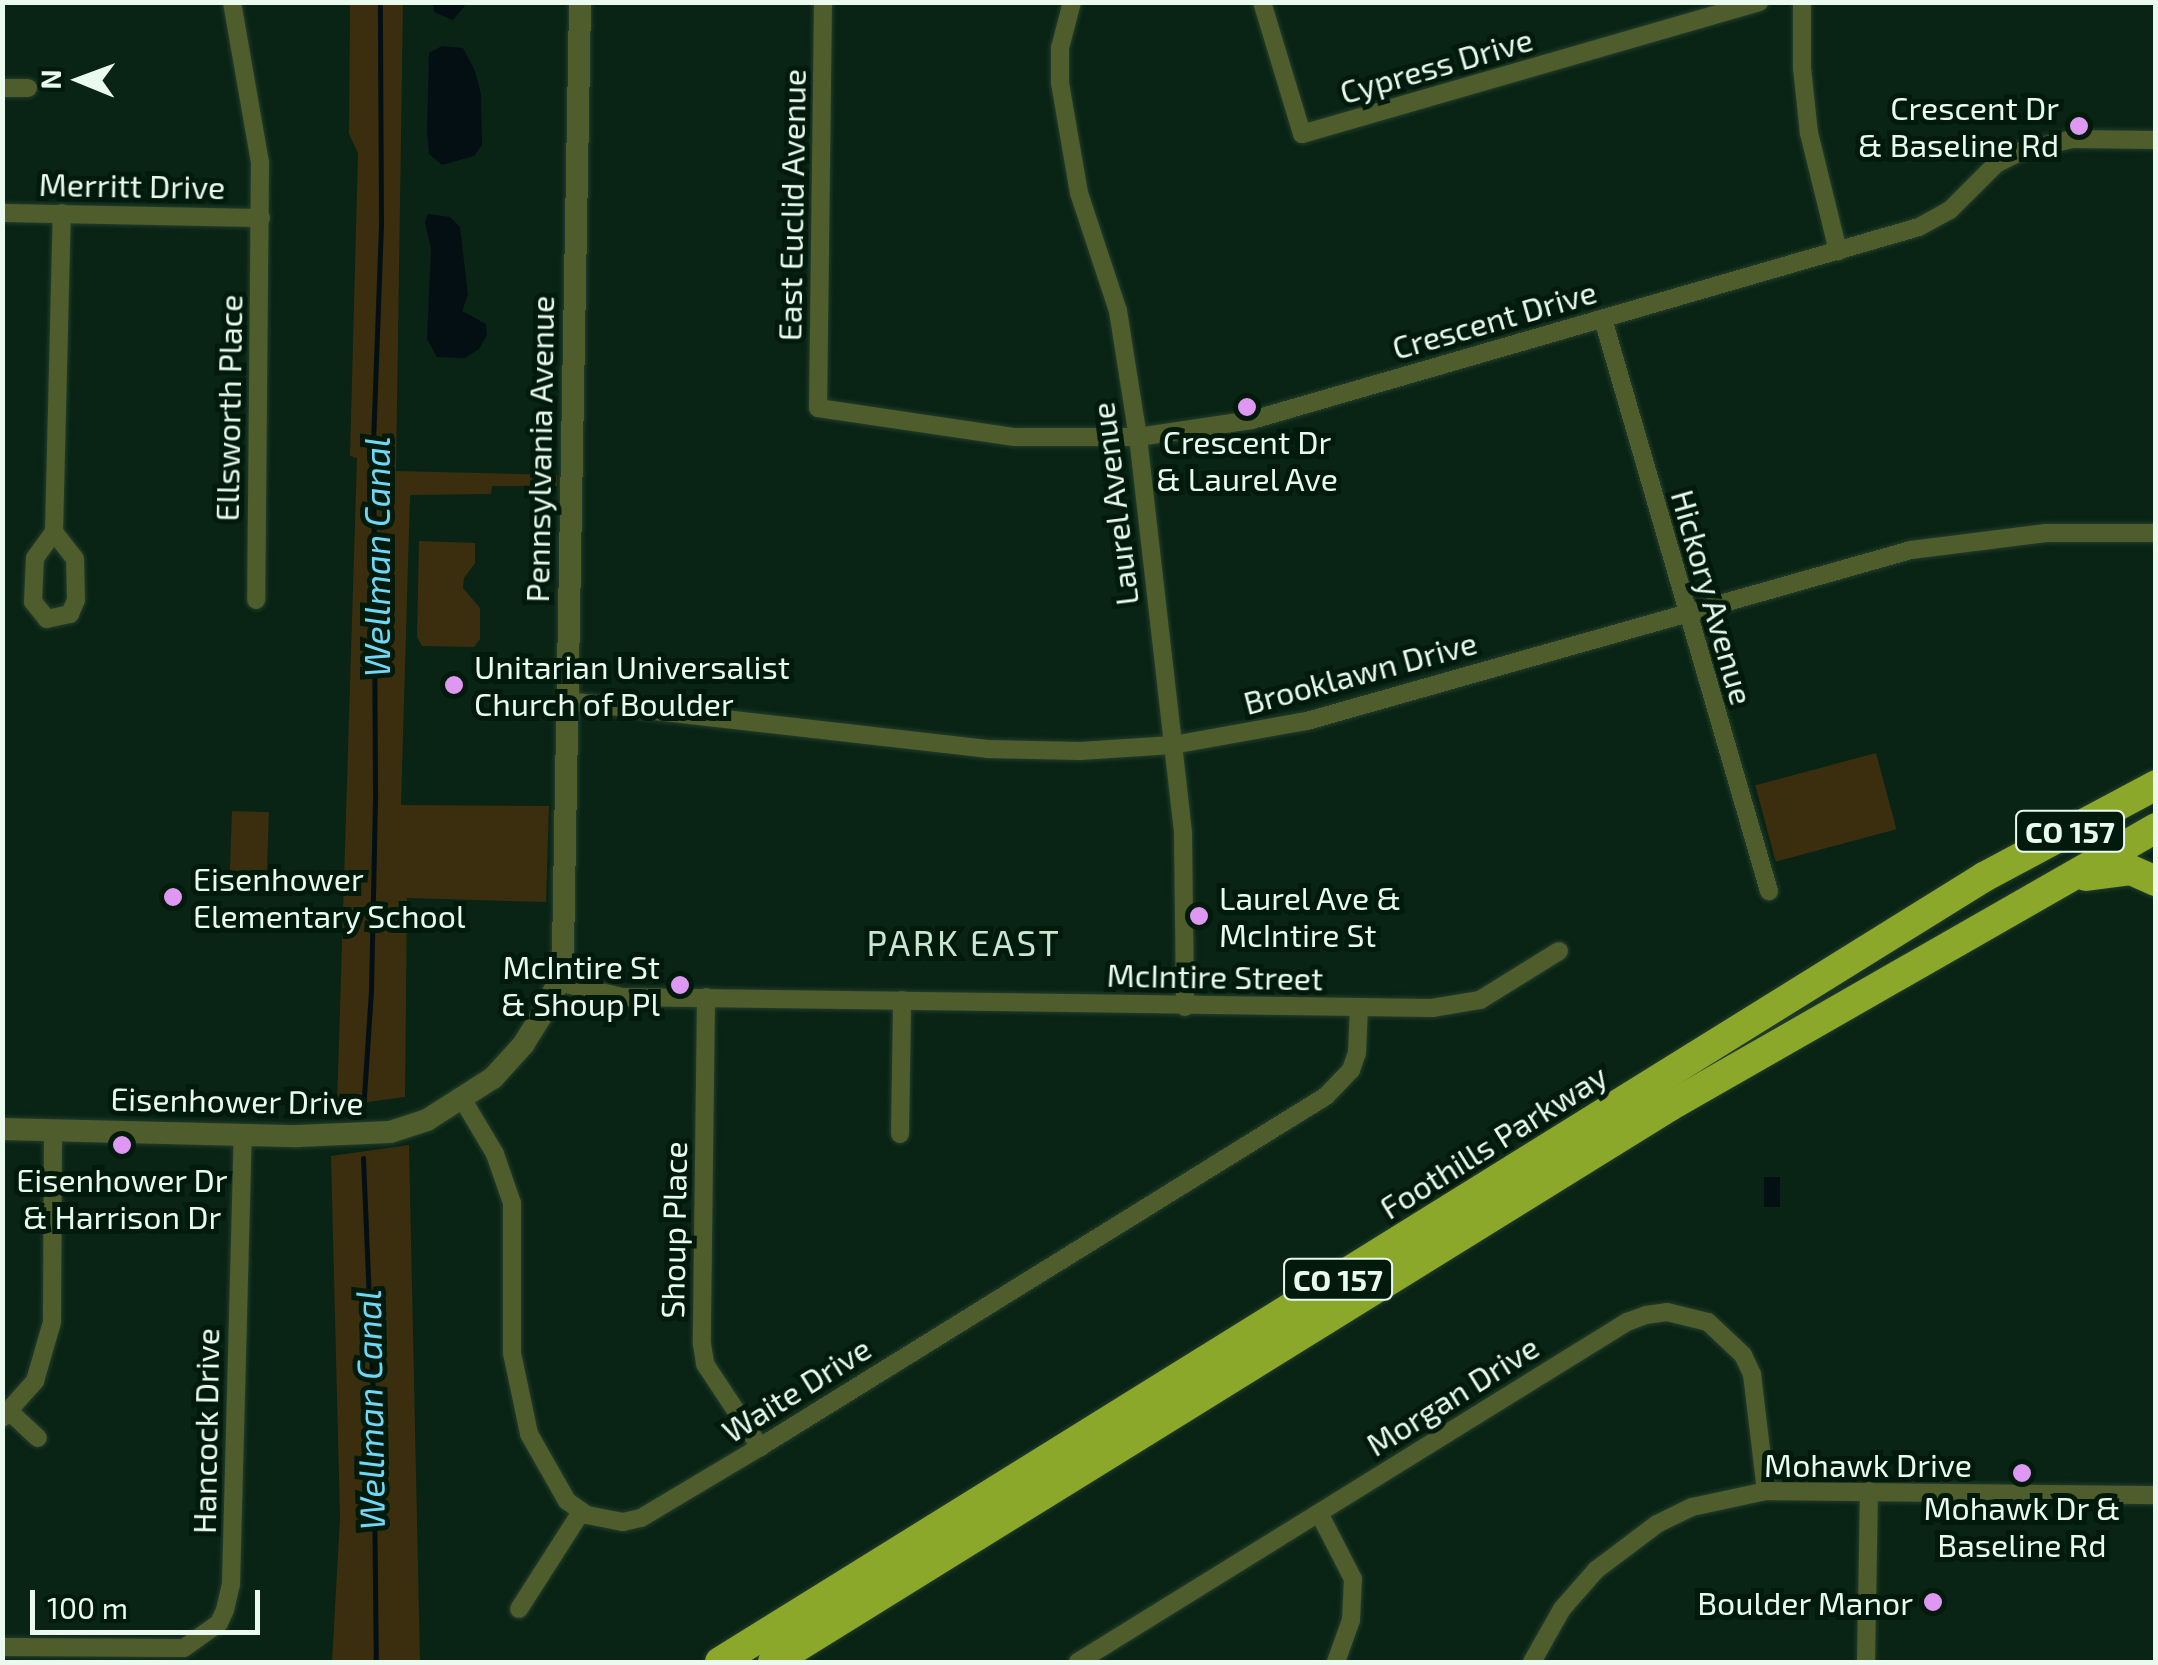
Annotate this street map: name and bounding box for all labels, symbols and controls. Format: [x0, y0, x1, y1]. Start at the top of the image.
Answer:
street label: Cypress Drive [1335, 19, 1537, 111]
north arrow [30, 30, 130, 130]
street label: East Euclid Avenue [769, 68, 813, 342]
text: N [33, 69, 67, 90]
place label: Crescent Dr & Baseline Rd [1858, 89, 2059, 164]
marker: Crescent Dr & Baseline Rd [2068, 115, 2090, 137]
street label: Merritt Drive [39, 164, 225, 206]
street label: Crescent Drive [1388, 272, 1600, 366]
street label: Ellsworth Place [207, 294, 249, 522]
street label: Pennsylvania Avenue [517, 295, 561, 603]
marker: Crescent Dr & Laurel Ave [1236, 396, 1258, 418]
street label: Laurel Avenue [1082, 400, 1146, 608]
place label: Crescent Dr & Laurel Ave [1155, 423, 1339, 498]
water label: Wellman Canal [355, 437, 397, 677]
street label: Hickory Avenue [1664, 484, 1762, 710]
street label: Brooklawn Drive [1239, 622, 1481, 722]
place label: Unitarian Universalist Church of Boulder [474, 648, 790, 723]
marker: Unitarian Universalist Church of Boulder [443, 674, 465, 696]
road number: CO 157 [2015, 806, 2125, 856]
place label: Eisenhower Elementary School [193, 860, 466, 935]
place label: Laurel Ave & McIntire St [1219, 879, 1403, 954]
marker: Eisenhower Elementary School [162, 886, 184, 908]
marker: Laurel Ave & McIntire St [1188, 905, 1210, 927]
district label: PARK EAST [866, 921, 1062, 963]
place label: McIntire St & Shoup Pl [501, 948, 660, 1023]
street label: McIntire Street [1106, 955, 1324, 997]
marker: McIntire St & Shoup Pl [669, 974, 691, 996]
street label: Foothills Parkway [1372, 1056, 1614, 1226]
street label: Eisenhower Drive [110, 1079, 364, 1121]
marker: Eisenhower Dr & Harrison Dr [111, 1134, 133, 1156]
street label: Shoup Place [652, 1141, 694, 1319]
place label: Eisenhower Dr & Harrison Dr [16, 1161, 228, 1236]
road number: CO 157 [1283, 1254, 1393, 1304]
water label: Wellman Canal [346, 1289, 392, 1531]
street label: Morgan Drive [1359, 1327, 1545, 1463]
street label: Hancock Drive [184, 1328, 226, 1534]
street label: Waite Drive [715, 1328, 877, 1450]
street label: Mohawk Drive [1764, 1445, 1972, 1483]
marker: Mohawk Dr & Baseline Rd [2011, 1462, 2033, 1484]
place label: Mohawk Dr & Baseline Rd [1923, 1489, 2121, 1564]
scale bar [35, 1570, 265, 1632]
place label: Boulder Manor [1697, 1583, 1913, 1621]
text: 100 m [47, 1589, 128, 1625]
marker: Boulder Manor [1922, 1591, 1944, 1613]

